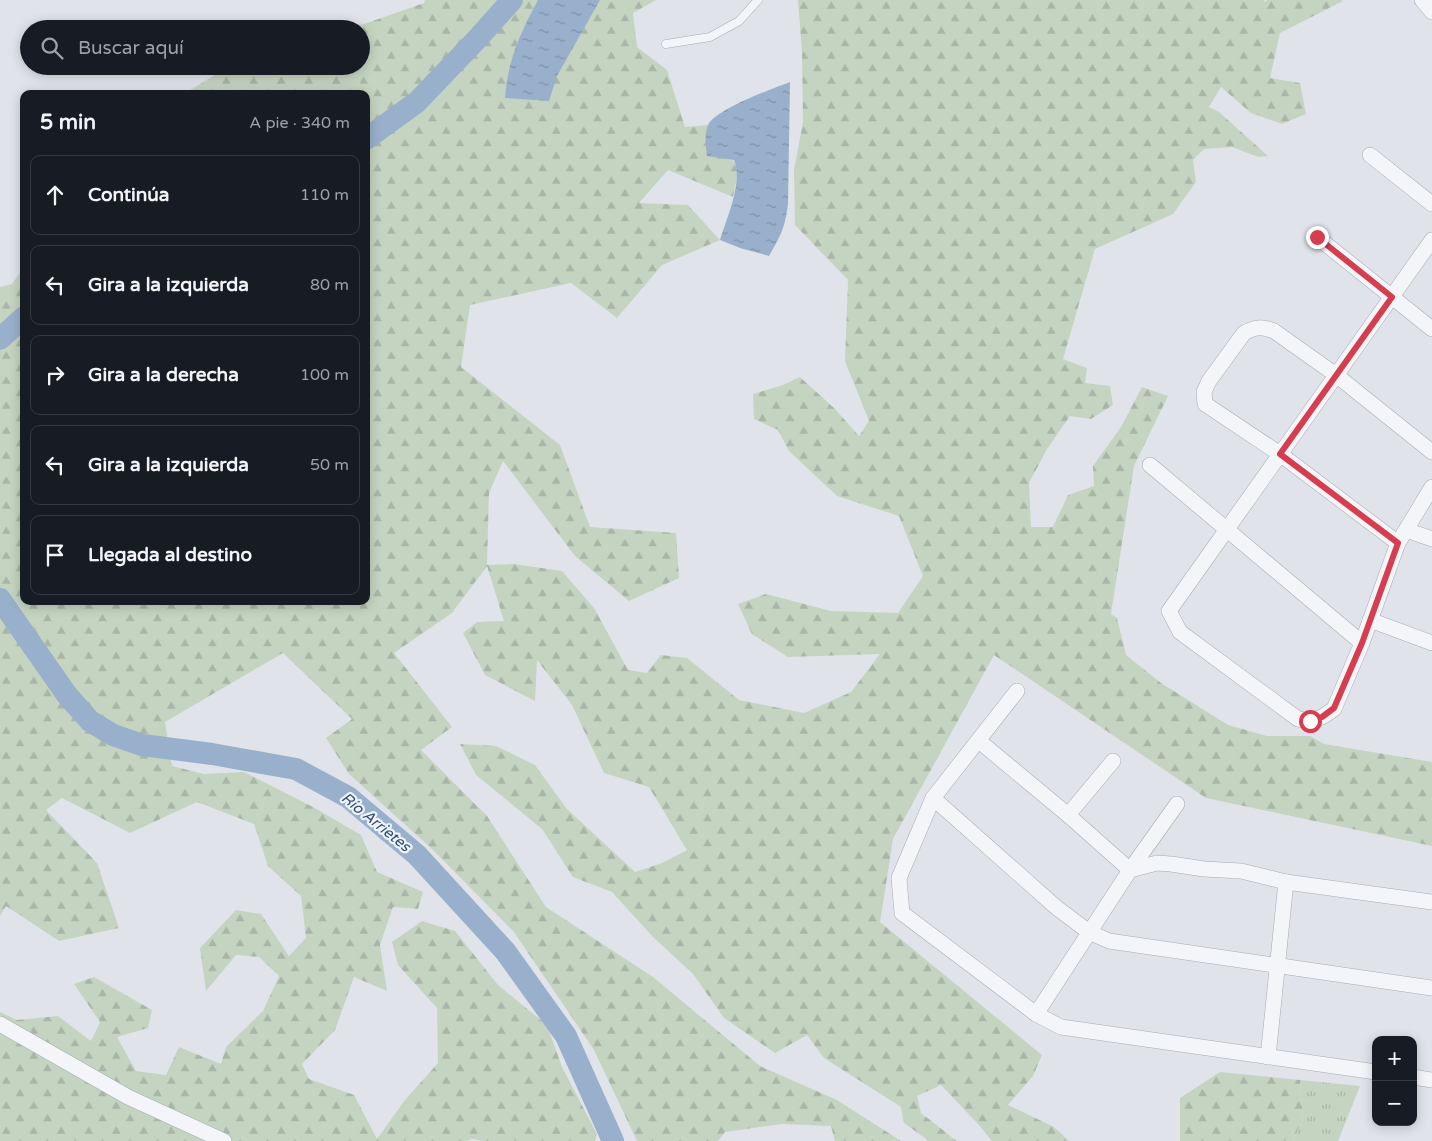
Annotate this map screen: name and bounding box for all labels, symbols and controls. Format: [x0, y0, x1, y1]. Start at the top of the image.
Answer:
search box [20, 20, 370, 75]
icon: search [38, 34, 66, 62]
text: Buscar aquí [78, 37, 184, 59]
text: 5 min [40, 110, 96, 135]
text: A pie · 340 m [249, 113, 350, 133]
icon: ahead [41, 181, 69, 209]
text: Continúa [88, 184, 170, 206]
text: 110 m [300, 185, 349, 205]
route end [1306, 226, 1329, 249]
icon: left [41, 271, 69, 299]
text: Gira a la izquierda [88, 274, 249, 296]
text: 80 m [310, 275, 349, 295]
icon: right [41, 361, 69, 389]
text: Gira a la derecha [88, 364, 239, 386]
text: 100 m [300, 365, 349, 385]
icon: left [41, 451, 69, 479]
text: Gira a la izquierda [88, 454, 249, 476]
text: 50 m [310, 455, 349, 475]
icon: arrive [41, 541, 69, 569]
text: Llegada al destino [88, 544, 252, 566]
route start [1299, 710, 1322, 733]
water label: Río Arrietes [338, 789, 416, 856]
map controls [1372, 1036, 1417, 1126]
button: + [1372, 1036, 1417, 1081]
button: − [1372, 1081, 1417, 1126]

